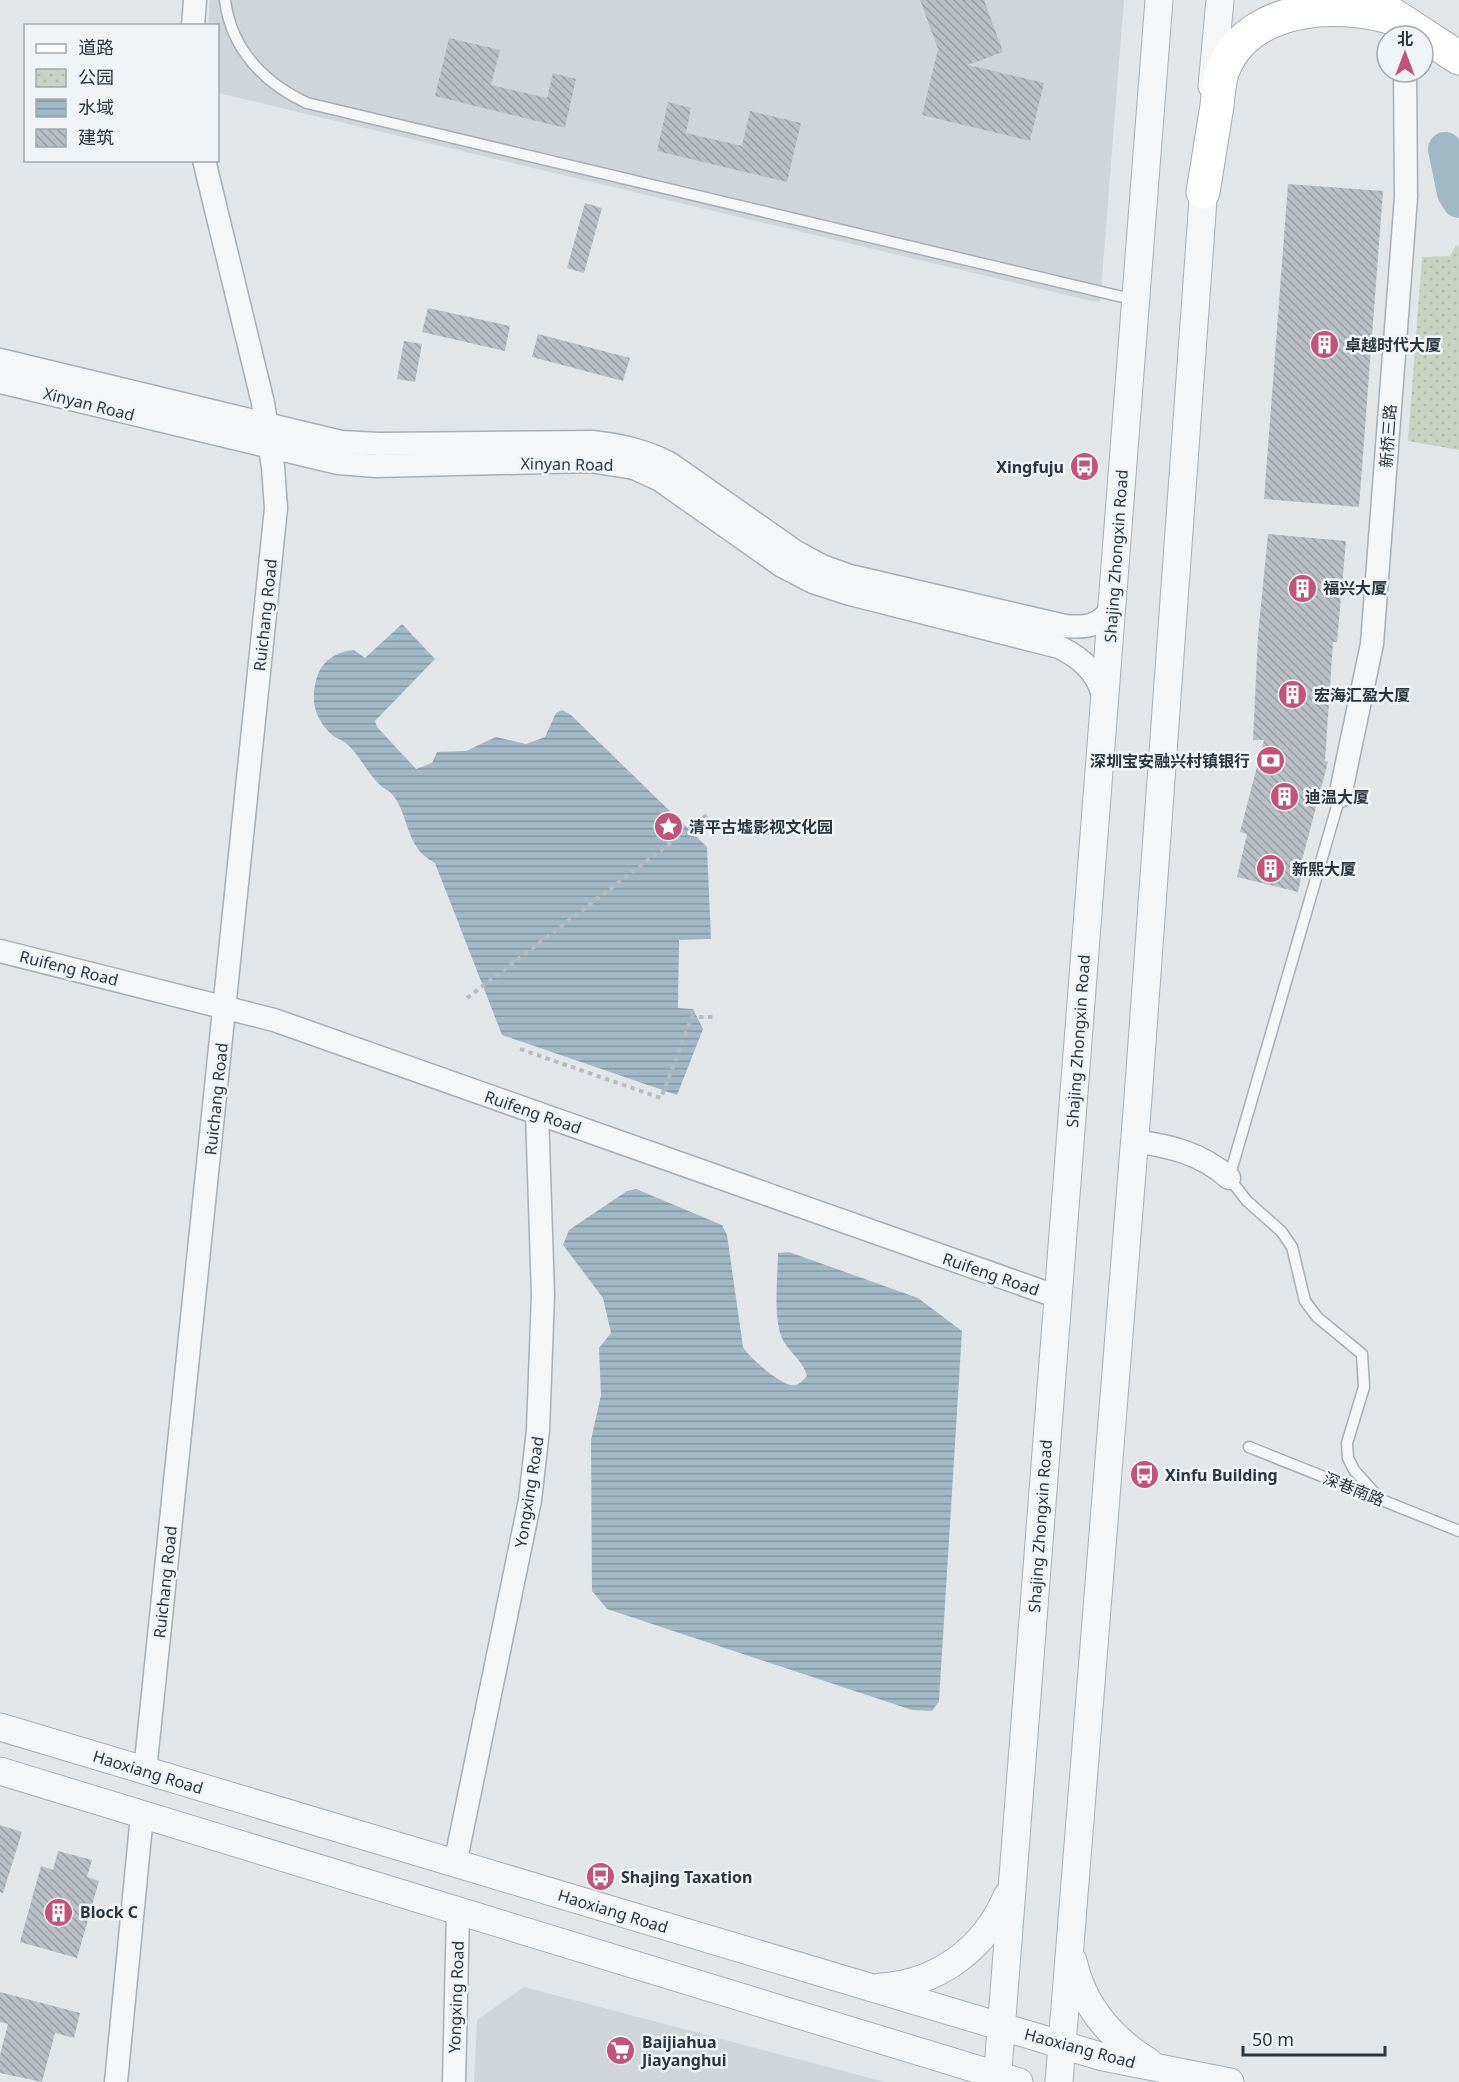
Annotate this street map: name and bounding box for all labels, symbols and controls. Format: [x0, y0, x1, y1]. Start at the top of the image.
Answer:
legend [24, 24, 219, 162]
north arrow [1375, 24, 1435, 84]
text: 北 [1397, 28, 1413, 50]
text: 道路 [78, 35, 114, 59]
text: 公园 [78, 65, 114, 89]
text: 水域 [78, 95, 114, 119]
text: 建筑 [78, 125, 114, 149]
building icon: 卓越时代大厦 [1308, 329, 1340, 361]
place label: 卓越时代大厦 [1345, 334, 1441, 356]
street label: Xinyan Road [41, 382, 137, 426]
street label: 新桥三路 [1375, 403, 1401, 469]
bus stop icon: Xingfuju [1069, 451, 1101, 483]
street label: Xinyan Road [520, 452, 614, 476]
place label: Xingfuju [996, 456, 1064, 478]
street label: Shajing Zhongxin Road [1099, 469, 1133, 643]
street label: Ruichang Road [248, 558, 282, 672]
building icon: 福兴大厦 [1286, 572, 1318, 604]
place label: 福兴大厦 [1323, 577, 1387, 599]
building icon: 宏海汇盈大厦 [1277, 679, 1309, 711]
place label: 宏海汇盈大厦 [1314, 684, 1410, 706]
bank icon: 深圳宝安融兴村镇银行 [1255, 745, 1287, 777]
place label: 深圳宝安融兴村镇银行 [1090, 750, 1250, 772]
building icon: 迪温大厦 [1268, 781, 1300, 813]
place label: 迪温大厦 [1305, 786, 1369, 808]
place icon: 清平古墟影视文化园 [652, 811, 684, 843]
place label: 清平古墟影视文化园 [689, 816, 833, 838]
building icon: 新熙大厦 [1255, 853, 1287, 885]
place label: 新熙大厦 [1292, 858, 1356, 880]
street label: Ruifeng Road [17, 945, 121, 991]
street label: Shajing Zhongxin Road [1061, 954, 1095, 1128]
street label: Ruichang Road [199, 1042, 233, 1156]
street label: Ruifeng Road [482, 1085, 584, 1139]
street label: Ruifeng Road [940, 1247, 1042, 1301]
street label: Yongxing Road [509, 1435, 549, 1549]
street label: Shajing Zhongxin Road [1023, 1439, 1057, 1613]
bus stop icon: Xinfu Building [1128, 1459, 1160, 1491]
place label: Xinfu Building [1165, 1464, 1278, 1486]
street label: 深巷南路 [1320, 1467, 1388, 1511]
street label: Ruichang Road [148, 1525, 182, 1639]
street label: Haoxiang Road [90, 1745, 206, 1799]
bus stop icon: Shajing Taxation [584, 1861, 616, 1893]
place label: Shajing Taxation [621, 1866, 753, 1888]
street label: Haoxiang Road [555, 1884, 671, 1938]
building icon: Block C [43, 1896, 75, 1928]
place label: Block C [80, 1901, 138, 1923]
street label: Yongxing Road [443, 1940, 469, 2054]
scale bar [1243, 2019, 1386, 2057]
street label: Haoxiang Road [1022, 2023, 1138, 2073]
text: 50 m [1252, 2027, 1294, 2051]
place label: Baijiahua Jiayanghui [640, 2031, 726, 2071]
supermarket icon: Baijiahua Jiayanghui [605, 2035, 637, 2067]

